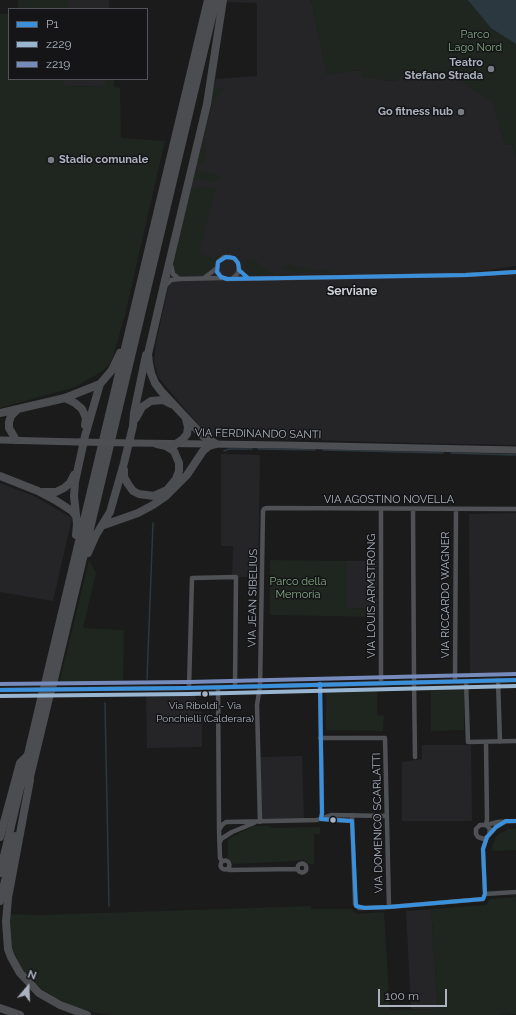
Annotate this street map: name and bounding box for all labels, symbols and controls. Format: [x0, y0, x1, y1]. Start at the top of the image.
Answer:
legend [8, 8, 148, 80]
text: P1 [46, 17, 59, 31]
park label: Parco Lago Nord [448, 28, 502, 54]
text: z229 [46, 37, 71, 51]
place label: Teatro Stefano Strada [405, 56, 483, 82]
text: z219 [46, 57, 70, 71]
marker: Teatro Stefano Strada [486, 64, 496, 74]
place label: Go fitness hub [378, 105, 453, 119]
marker: Go fitness hub [456, 107, 466, 117]
place label: Stadio comunale [59, 153, 148, 167]
marker: Stadio comunale [46, 155, 56, 165]
district label: Serviane [327, 284, 377, 298]
street label: VIA FERDINANDO SANTI [195, 426, 321, 442]
street label: VIA AGOSTINO NOVELLA [324, 493, 454, 507]
street label: VIA RICCARDO WAGNER [439, 531, 453, 659]
street label: VIA LOUIS ARMSTRONG [365, 534, 379, 658]
street label: VIA JEAN SIBELIUS [246, 549, 260, 647]
park label: Parco della Memoria [269, 575, 327, 601]
marker: Via Riboldi - Via Ponchielli (Calderara) [200, 689, 210, 699]
place label: Via Riboldi - Via Ponchielli (Calderara) [156, 700, 254, 724]
street label: VIA DOMENICO SCARLATTI [370, 753, 386, 893]
unlabelled marker [328, 815, 338, 825]
north arrow [8, 967, 48, 1007]
text: N [26, 968, 38, 983]
scale bar [380, 981, 449, 1007]
text: 100 m [385, 989, 419, 1003]

